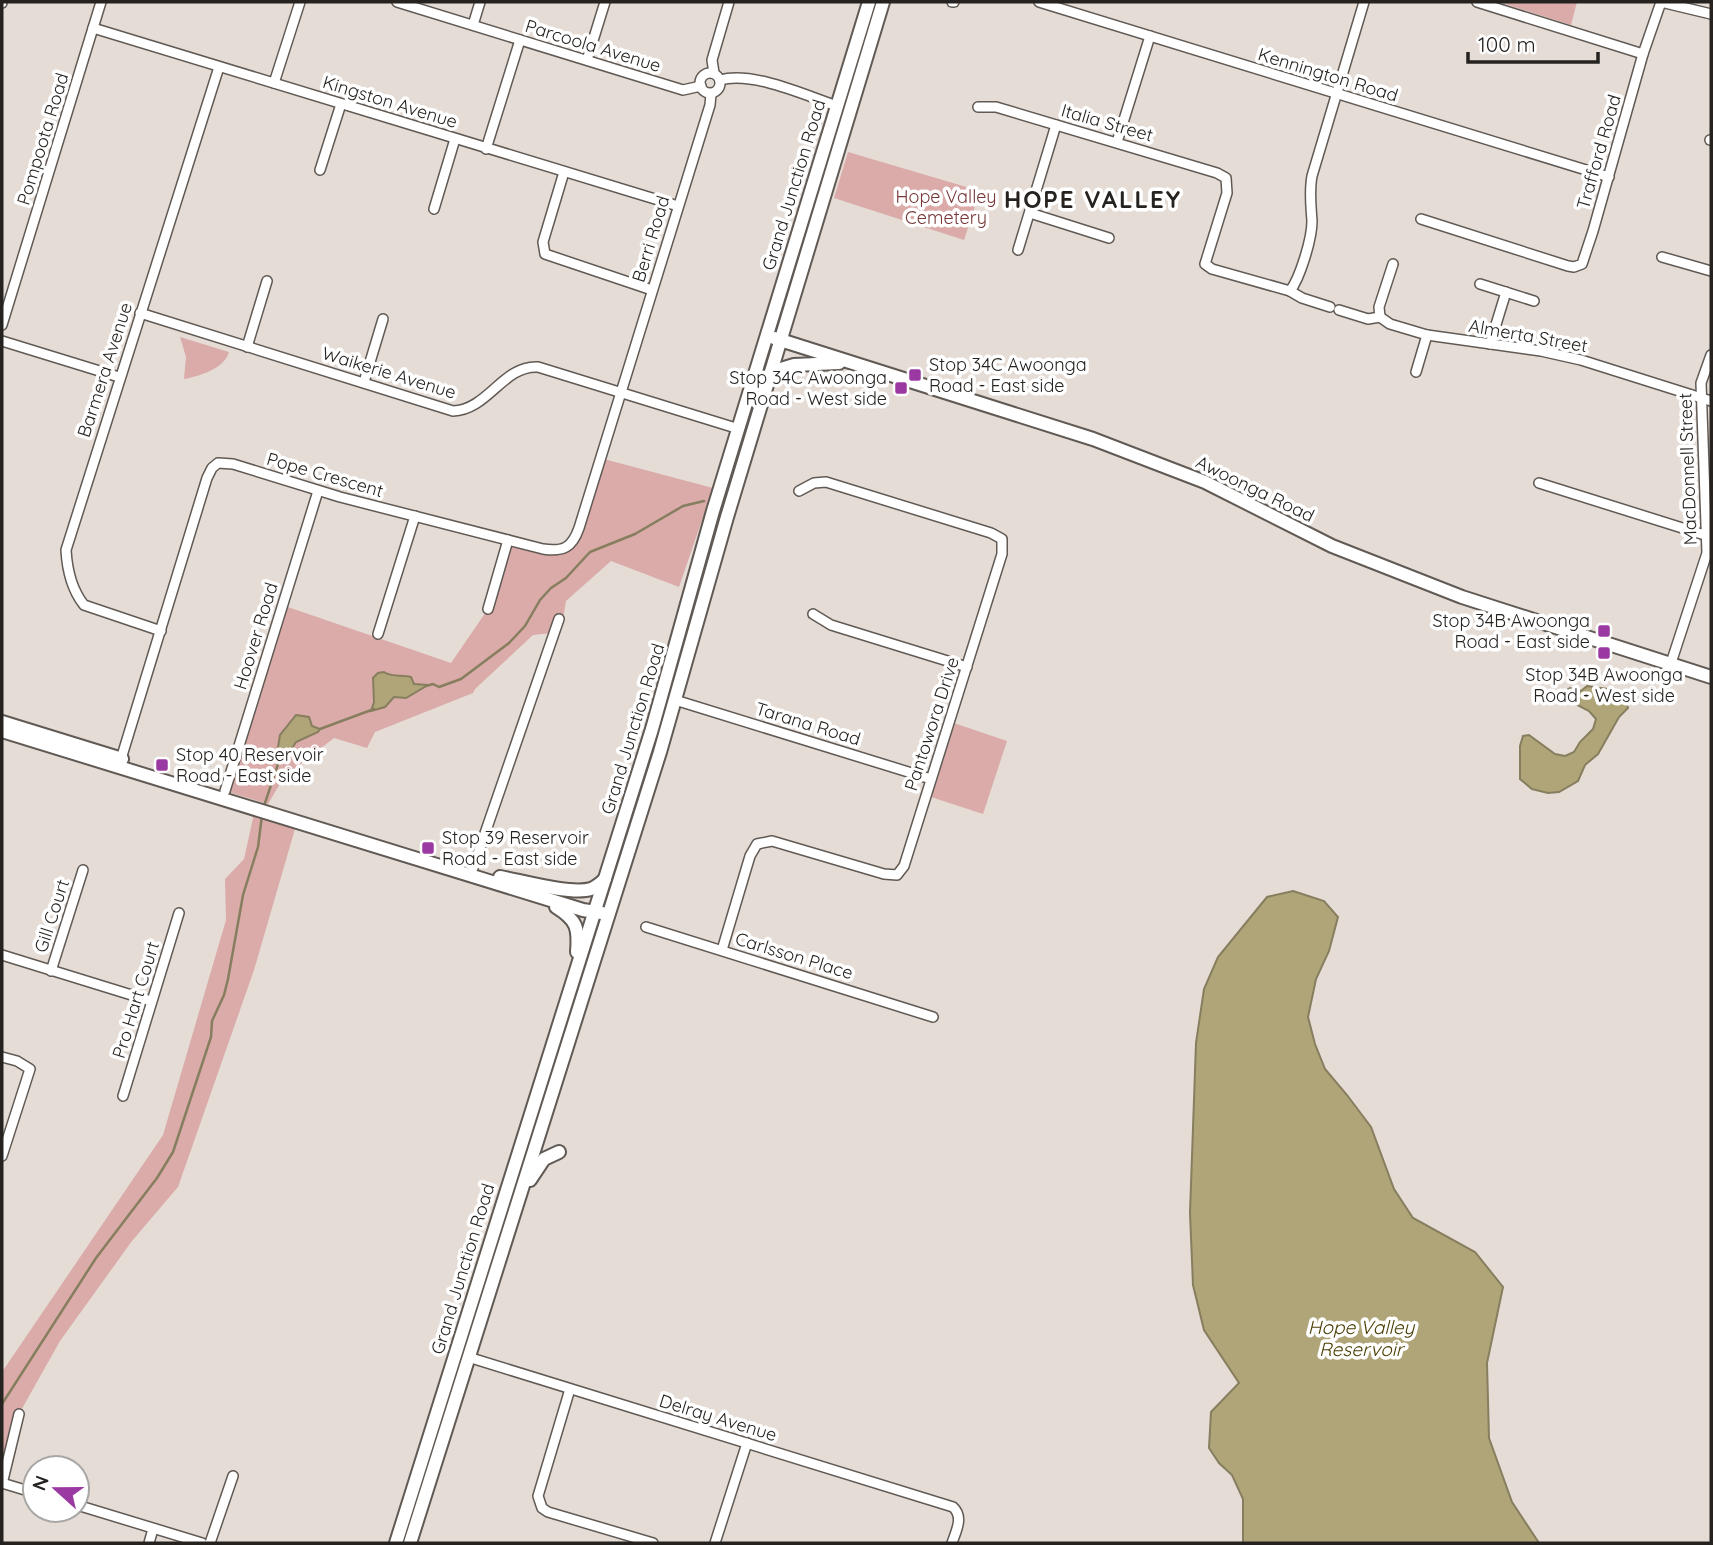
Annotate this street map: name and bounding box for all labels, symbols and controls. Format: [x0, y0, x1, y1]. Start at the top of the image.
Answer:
street label: Parcoola Avenue [523, 14, 664, 77]
scale bar [1468, 21, 1598, 65]
text: 100 m [1478, 31, 1536, 57]
street label: Kennington Road [1255, 42, 1401, 107]
street label: Pompoota Road [11, 70, 74, 208]
street label: Kingston Avenue [320, 70, 460, 133]
street label: Trafford Road [1571, 92, 1626, 212]
street label: Grand Junction Road [757, 97, 830, 273]
street label: Italia Street [1059, 98, 1156, 147]
district label: HOPE VALLEY [1004, 184, 1182, 214]
park label: Hope Valley Cemetery [896, 185, 996, 229]
street label: Berri Road [626, 193, 675, 285]
street label: Barmera Avenue [72, 300, 137, 440]
street label: Almerta Street [1467, 314, 1589, 357]
street label: Waikerie Avenue [319, 341, 459, 404]
place label: Stop 34C Awoonga Road - East side [929, 353, 1087, 397]
place label: Stop 34C Awoonga Road - West side [729, 366, 887, 410]
marker: Stop 34C Awoonga Road - East side [907, 367, 923, 383]
marker: Stop 34C Awoonga Road - West side [893, 380, 909, 396]
street label: MacDonnell Street [1673, 392, 1702, 546]
street label: Pope Crescent [264, 447, 386, 502]
street label: Awoonga Road [1192, 450, 1318, 527]
street label: Hoover Road [228, 580, 283, 692]
place label: Stop 34B Awoonga Road - East side [1432, 609, 1590, 653]
marker: Stop 34B Awoonga Road - East side [1596, 623, 1612, 639]
street label: Grand Junction Road [596, 641, 669, 817]
marker: Stop 34B Awoonga Road - West side [1596, 645, 1612, 661]
street label: Pantowora Drive [899, 654, 964, 794]
place label: Stop 34B Awoonga Road - West side [1525, 663, 1683, 707]
street label: Tarana Road [753, 697, 863, 750]
place label: Stop 40 Reservoir Road - East side [176, 743, 324, 787]
marker: Stop 40 Reservoir Road - East side [154, 757, 170, 773]
place label: Stop 39 Reservoir Road - East side [442, 826, 589, 870]
marker: Stop 39 Reservoir Road - East side [420, 840, 436, 856]
street label: Gill Court [29, 876, 74, 955]
street label: Carlsson Place [732, 927, 856, 984]
street label: Pro Hart Court [107, 939, 164, 1061]
street label: Grand Junction Road [426, 1181, 499, 1357]
water label: Hope Valley Reservoir [1308, 1315, 1415, 1361]
street label: Delray Avenue [657, 1389, 780, 1446]
north arrow [21, 1454, 91, 1524]
text: N [26, 1472, 54, 1494]

